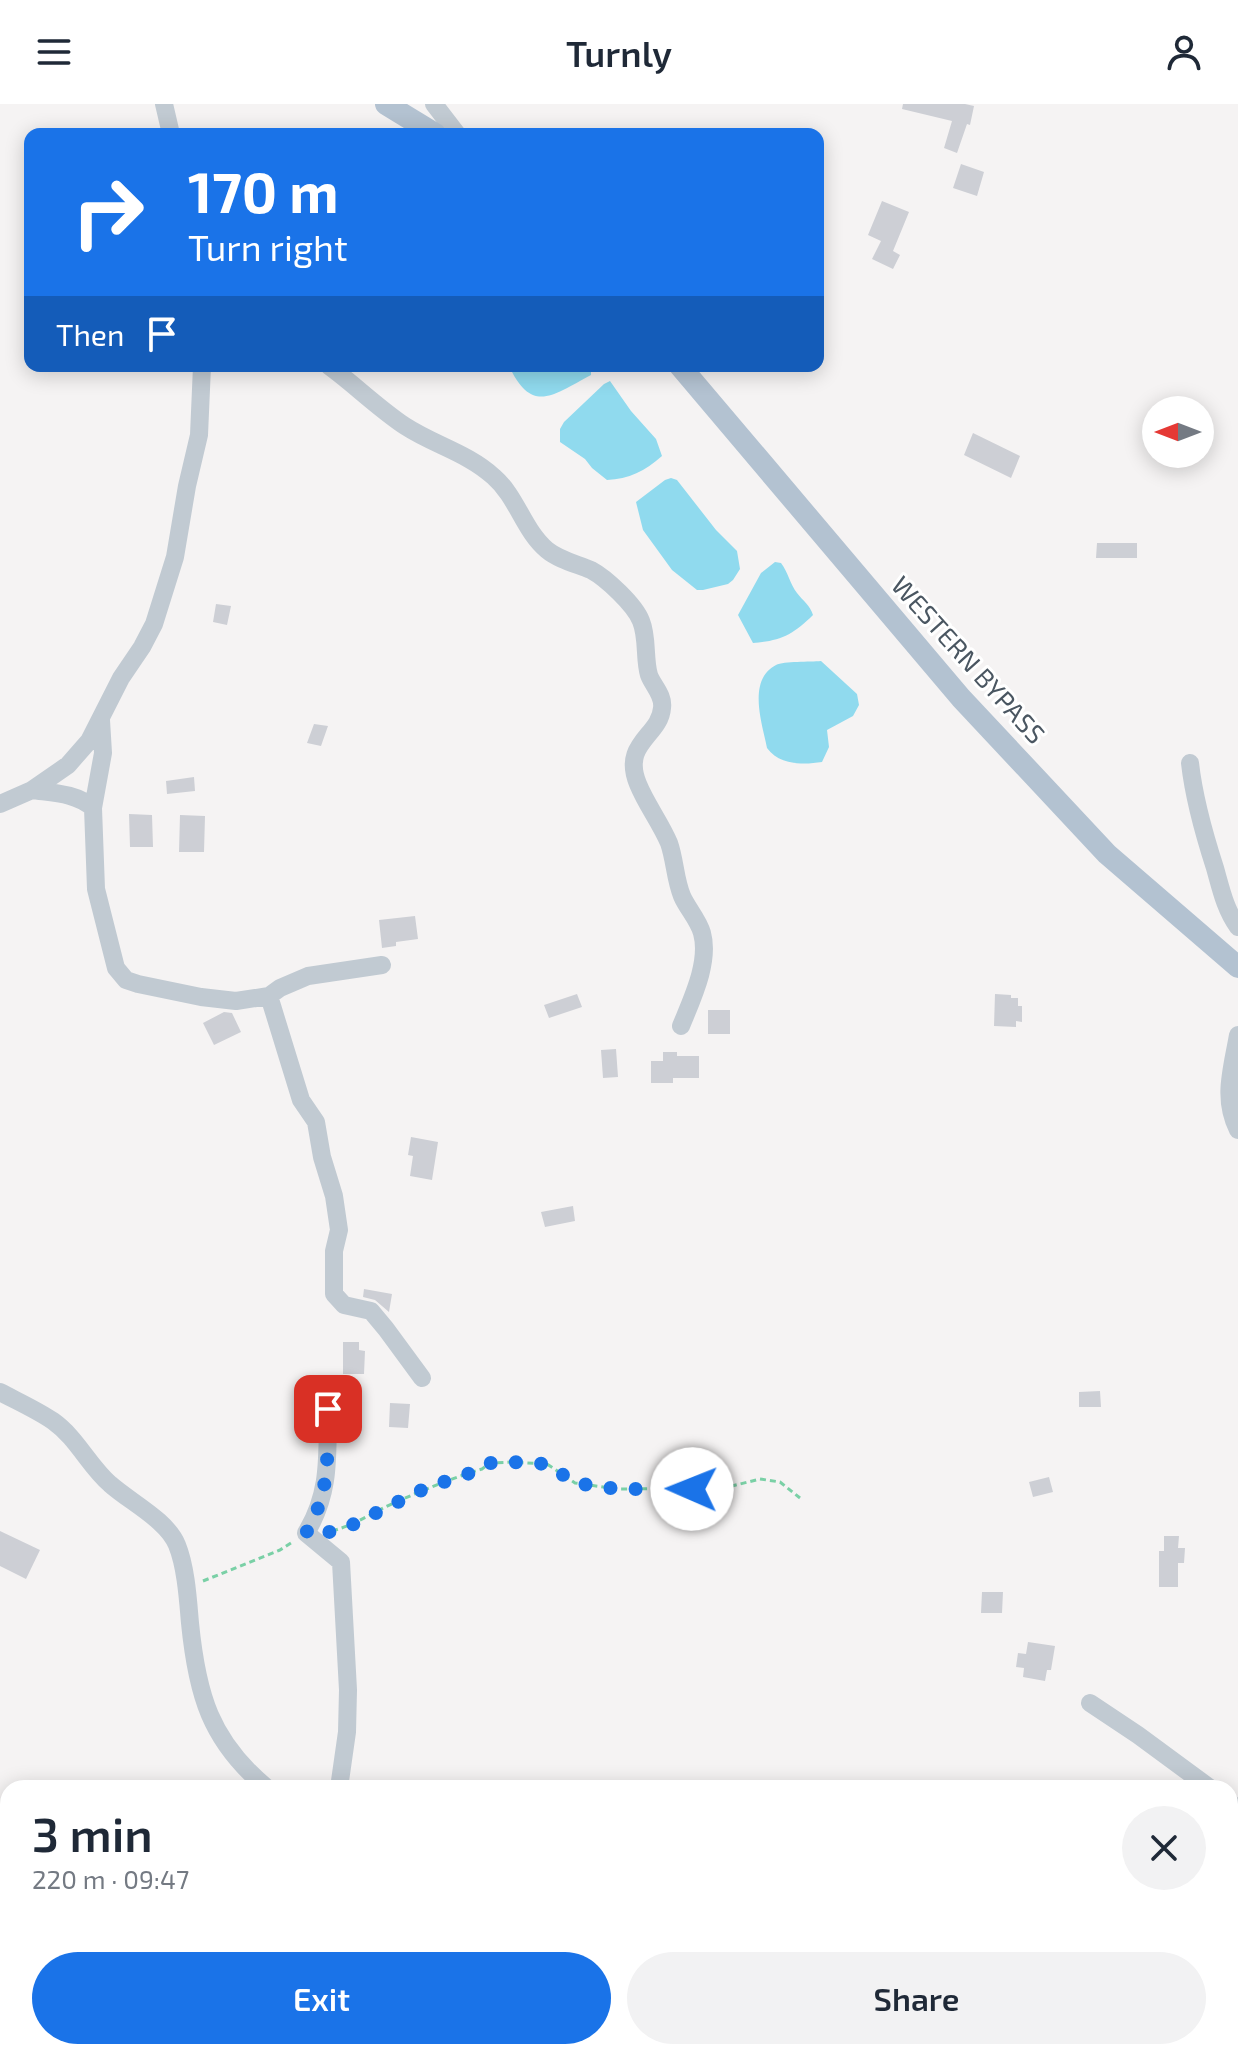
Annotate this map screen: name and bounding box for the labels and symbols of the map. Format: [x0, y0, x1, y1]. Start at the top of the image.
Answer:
north arrow [1142, 396, 1214, 468]
street label: WESTERN BYPASS [886, 569, 1052, 749]
pin [294, 1375, 362, 1443]
position arrow [650, 1447, 734, 1531]

